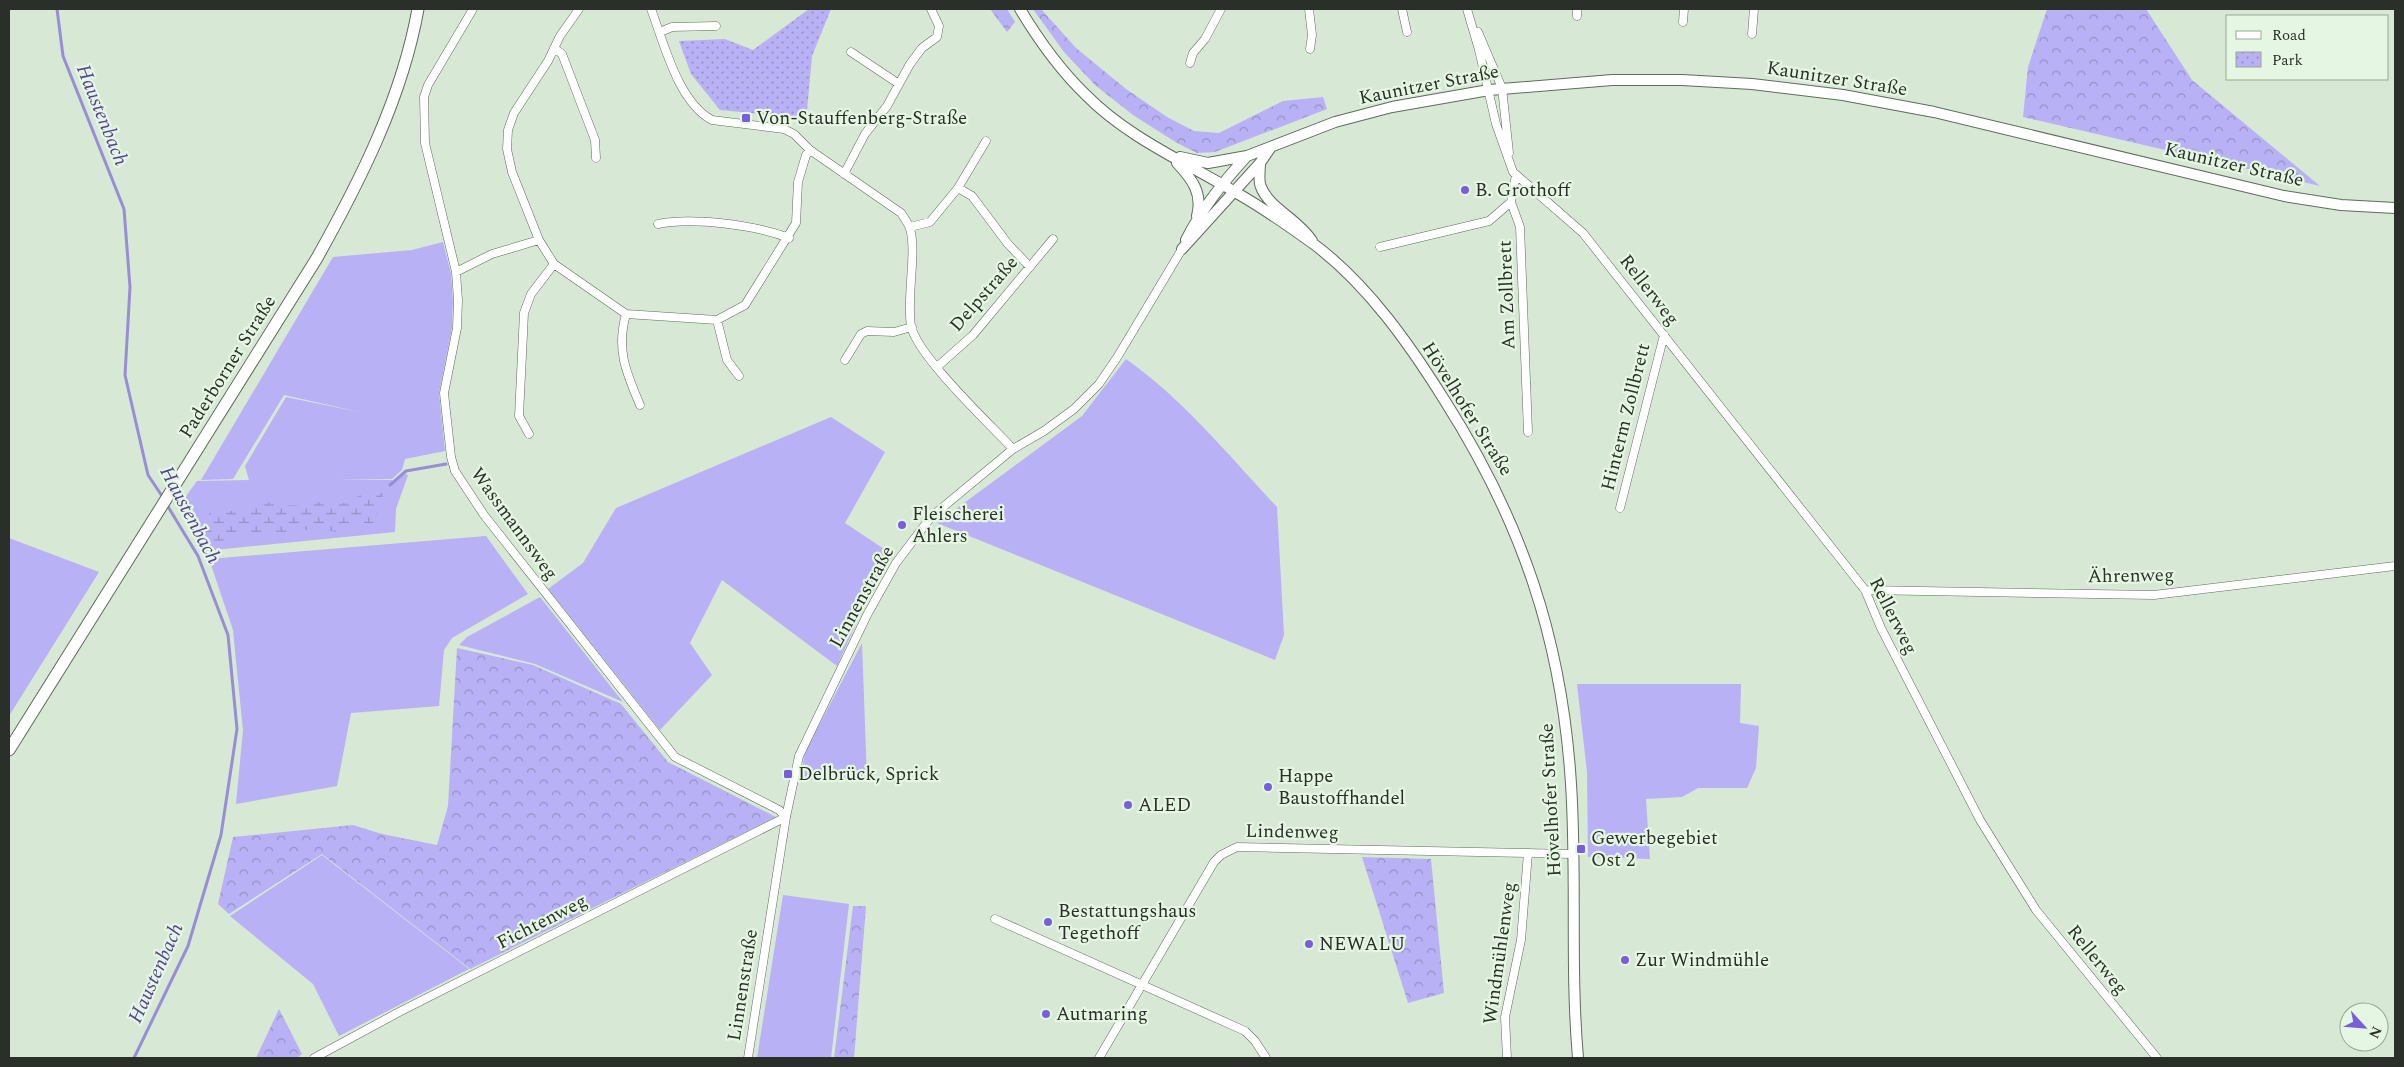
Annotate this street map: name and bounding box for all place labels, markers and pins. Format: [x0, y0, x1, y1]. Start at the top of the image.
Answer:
place label: Von-Stauffenberg-Straße [756, 104, 967, 133]
marker: Von-Stauffenberg-Straße [740, 112, 752, 124]
place label: B. Grothoff [1475, 176, 1572, 205]
marker: B. Grothoff [1459, 184, 1471, 196]
place label: Fleischerei Ahlers [912, 500, 1004, 551]
marker: Fleischerei Ahlers [896, 519, 908, 531]
place label: Delbrück, Sprick [798, 760, 940, 789]
place label: Happe Baustoffhandel [1278, 762, 1405, 813]
marker: Delbrück, Sprick [782, 768, 794, 780]
marker: Happe Baustoffhandel [1262, 781, 1274, 793]
place label: ALED [1138, 791, 1191, 820]
marker: ALED [1122, 799, 1134, 811]
place label: Gewerbegebiet Ost 2 [1591, 824, 1718, 875]
marker: Gewerbegebiet Ost 2 [1575, 843, 1587, 855]
place label: Bestattungshaus Tegethoff [1058, 897, 1197, 948]
marker: Bestattungshaus Tegethoff [1042, 916, 1054, 928]
place label: NEWALU [1319, 930, 1405, 959]
marker: NEWALU [1303, 938, 1315, 950]
place label: Zur Windmühle [1635, 946, 1769, 975]
marker: Zur Windmühle [1619, 954, 1631, 966]
place label: Autmaring [1056, 1000, 1148, 1029]
marker: Autmaring [1040, 1008, 1052, 1020]

